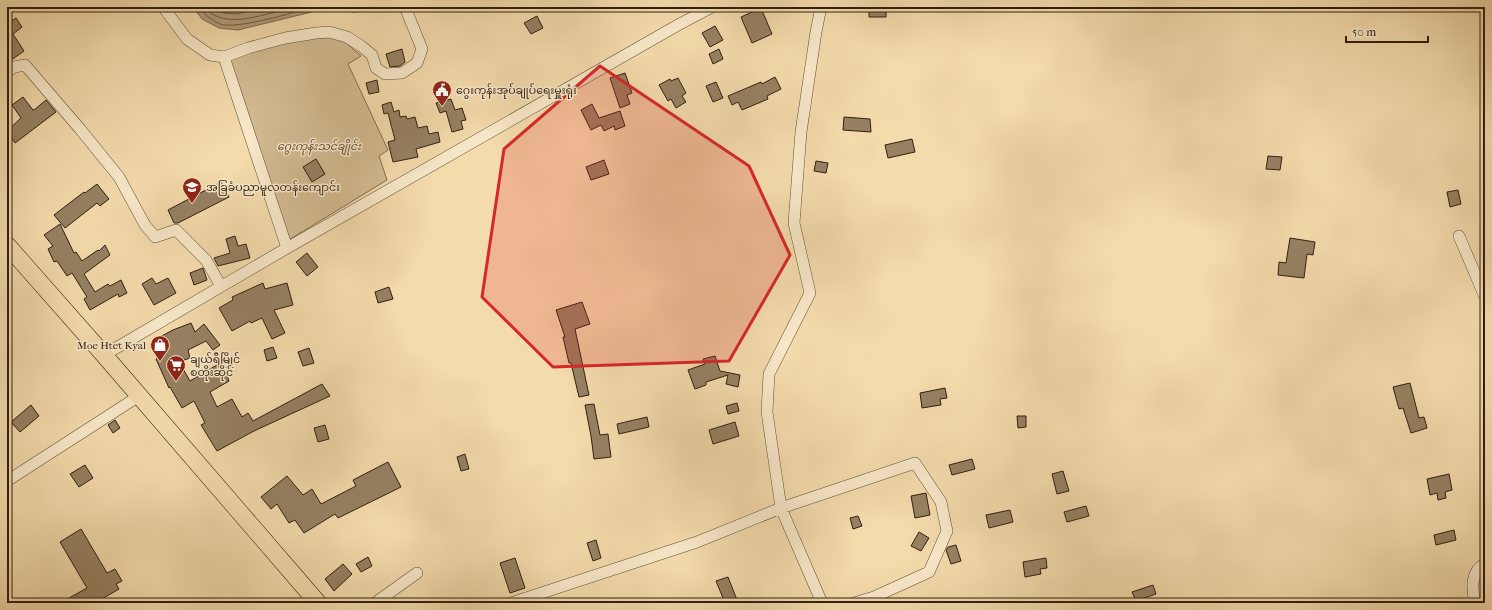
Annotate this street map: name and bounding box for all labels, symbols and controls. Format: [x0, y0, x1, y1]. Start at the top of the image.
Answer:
scale bar [1346, 18, 1428, 44]
text: 50 m [1352, 25, 1376, 39]
public building icon: ဂွေးကုန်းအုပ်ချုပ်ရေးမှူးရုံး [431, 79, 453, 107]
place label: ဂွေးကုန်းအုပ်ချုပ်ရေးမှူးရုံး [456, 83, 577, 99]
park label: ဂွေးကုန်းသင်ချိုင်း [277, 138, 362, 156]
school or university icon: အခြခံပညာမူလတန်းကျောင်း [181, 176, 203, 204]
place label: အခြခံပညာမူလတန်းကျောင်း [206, 180, 340, 196]
shop icon: Moe Htet Kyal [149, 334, 171, 362]
place label: Moe Htet Kyal [77, 339, 146, 352]
place label: ချယ်ရီမြိုင် စတိုးဆိုင် [190, 352, 240, 381]
supermarket icon: ချယ်ရီမြိုင် စတိုးဆိုင် [165, 354, 187, 382]

